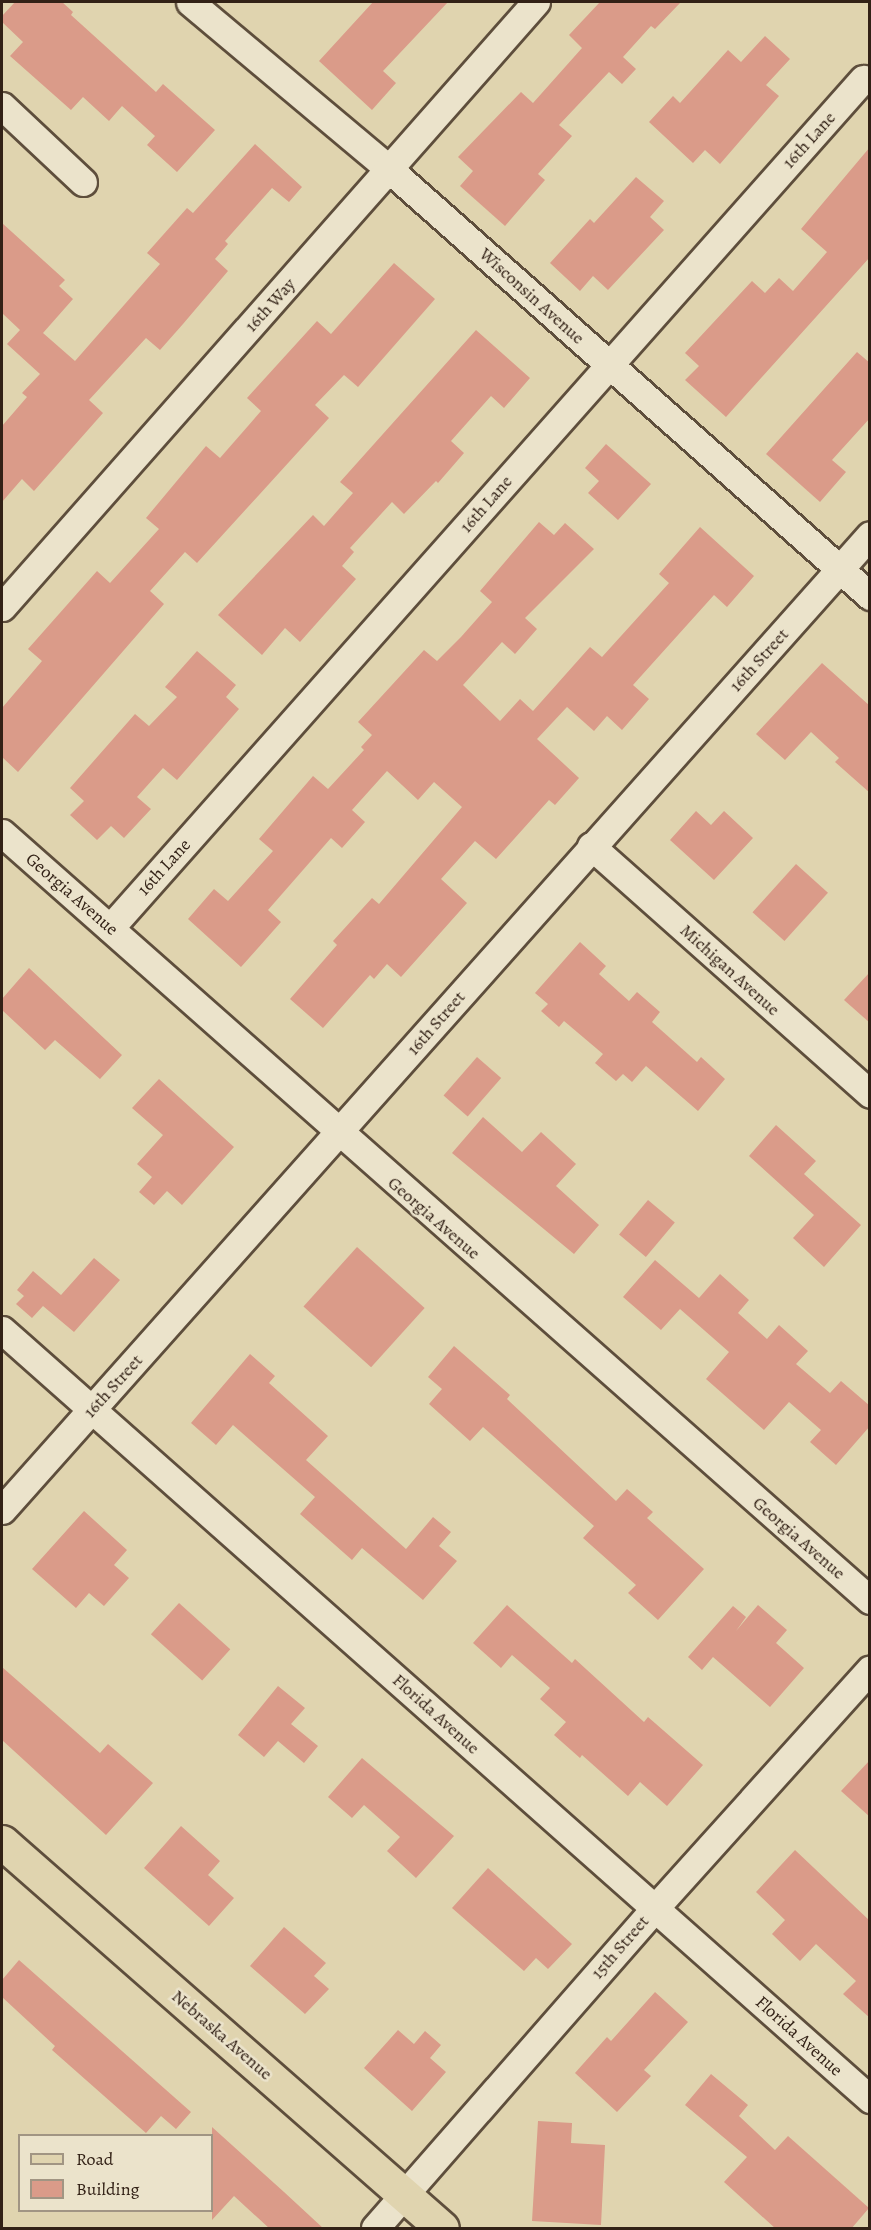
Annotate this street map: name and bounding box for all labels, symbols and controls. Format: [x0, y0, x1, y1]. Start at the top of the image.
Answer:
street label: 16th Lane [778, 107, 840, 173]
street label: Wisconsin Avenue [475, 243, 589, 349]
street label: 16th Way [240, 274, 300, 336]
street label: 16th Lane [455, 471, 517, 537]
street label: 16th Street [725, 624, 793, 696]
street label: 16th Lane [133, 834, 195, 900]
street label: Georgia Avenue [21, 848, 123, 940]
street label: Michigan Avenue [676, 920, 784, 1020]
street label: 16th Street [402, 987, 470, 1059]
street label: Georgia Avenue [383, 1172, 485, 1264]
street label: 16th Street [79, 1350, 147, 1422]
street label: Georgia Avenue [748, 1492, 850, 1584]
street label: Florida Avenue [388, 1669, 484, 1759]
street label: 15th Street [587, 1911, 653, 1983]
street label: Nebraska Avenue [167, 1985, 277, 2085]
street label: Florida Avenue [751, 1991, 847, 2081]
legend [18, 2134, 213, 2212]
text: Road [76, 2147, 113, 2171]
text: Building [76, 2177, 140, 2201]

